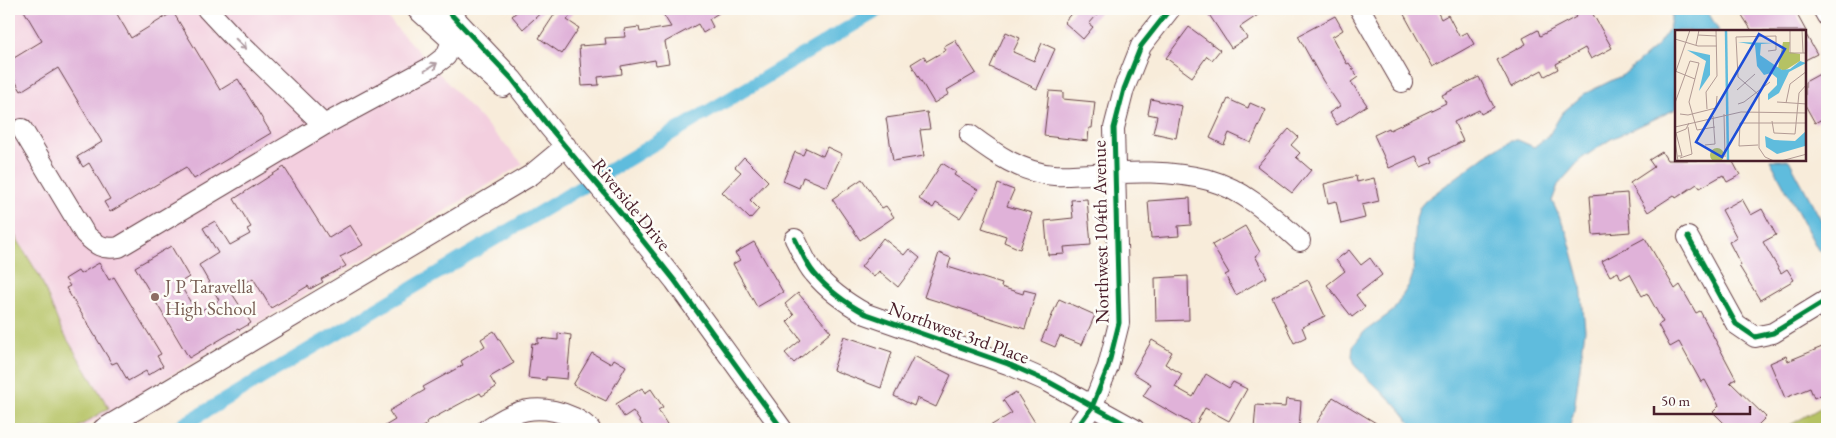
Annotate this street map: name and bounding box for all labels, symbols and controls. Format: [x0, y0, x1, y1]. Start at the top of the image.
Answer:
inset map [1675, 30, 1806, 161]
one-way arrow [234, 38, 247, 50]
one-way arrow [423, 61, 437, 71]
street label: Northwest 104th Avenue [1086, 140, 1115, 324]
street label: Riverside Drive [587, 153, 677, 256]
place label: J P Taravella High School [163, 274, 257, 321]
marker: J P Taravella High School [149, 291, 161, 303]
street label: Northwest 3rd Place [885, 295, 1033, 370]
scale bar [1654, 383, 1750, 415]
text: 50 m [1661, 391, 1690, 410]

